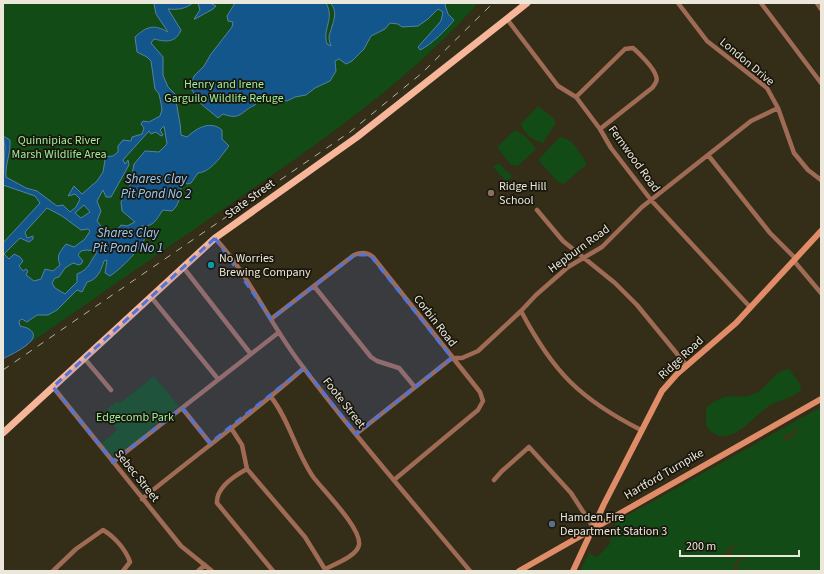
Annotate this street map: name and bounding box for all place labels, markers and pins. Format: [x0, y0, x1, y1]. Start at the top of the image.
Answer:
place label: Ridge Hill School [499, 178, 547, 209]
marker: Ridge Hill School [486, 188, 496, 198]
place label: No Worries Brewing Company [219, 250, 311, 281]
marker: No Worries Brewing Company [206, 260, 216, 270]
place label: Hamden Fire Department Station 3 [560, 509, 667, 540]
marker: Hamden Fire Department Station 3 [547, 519, 557, 529]

